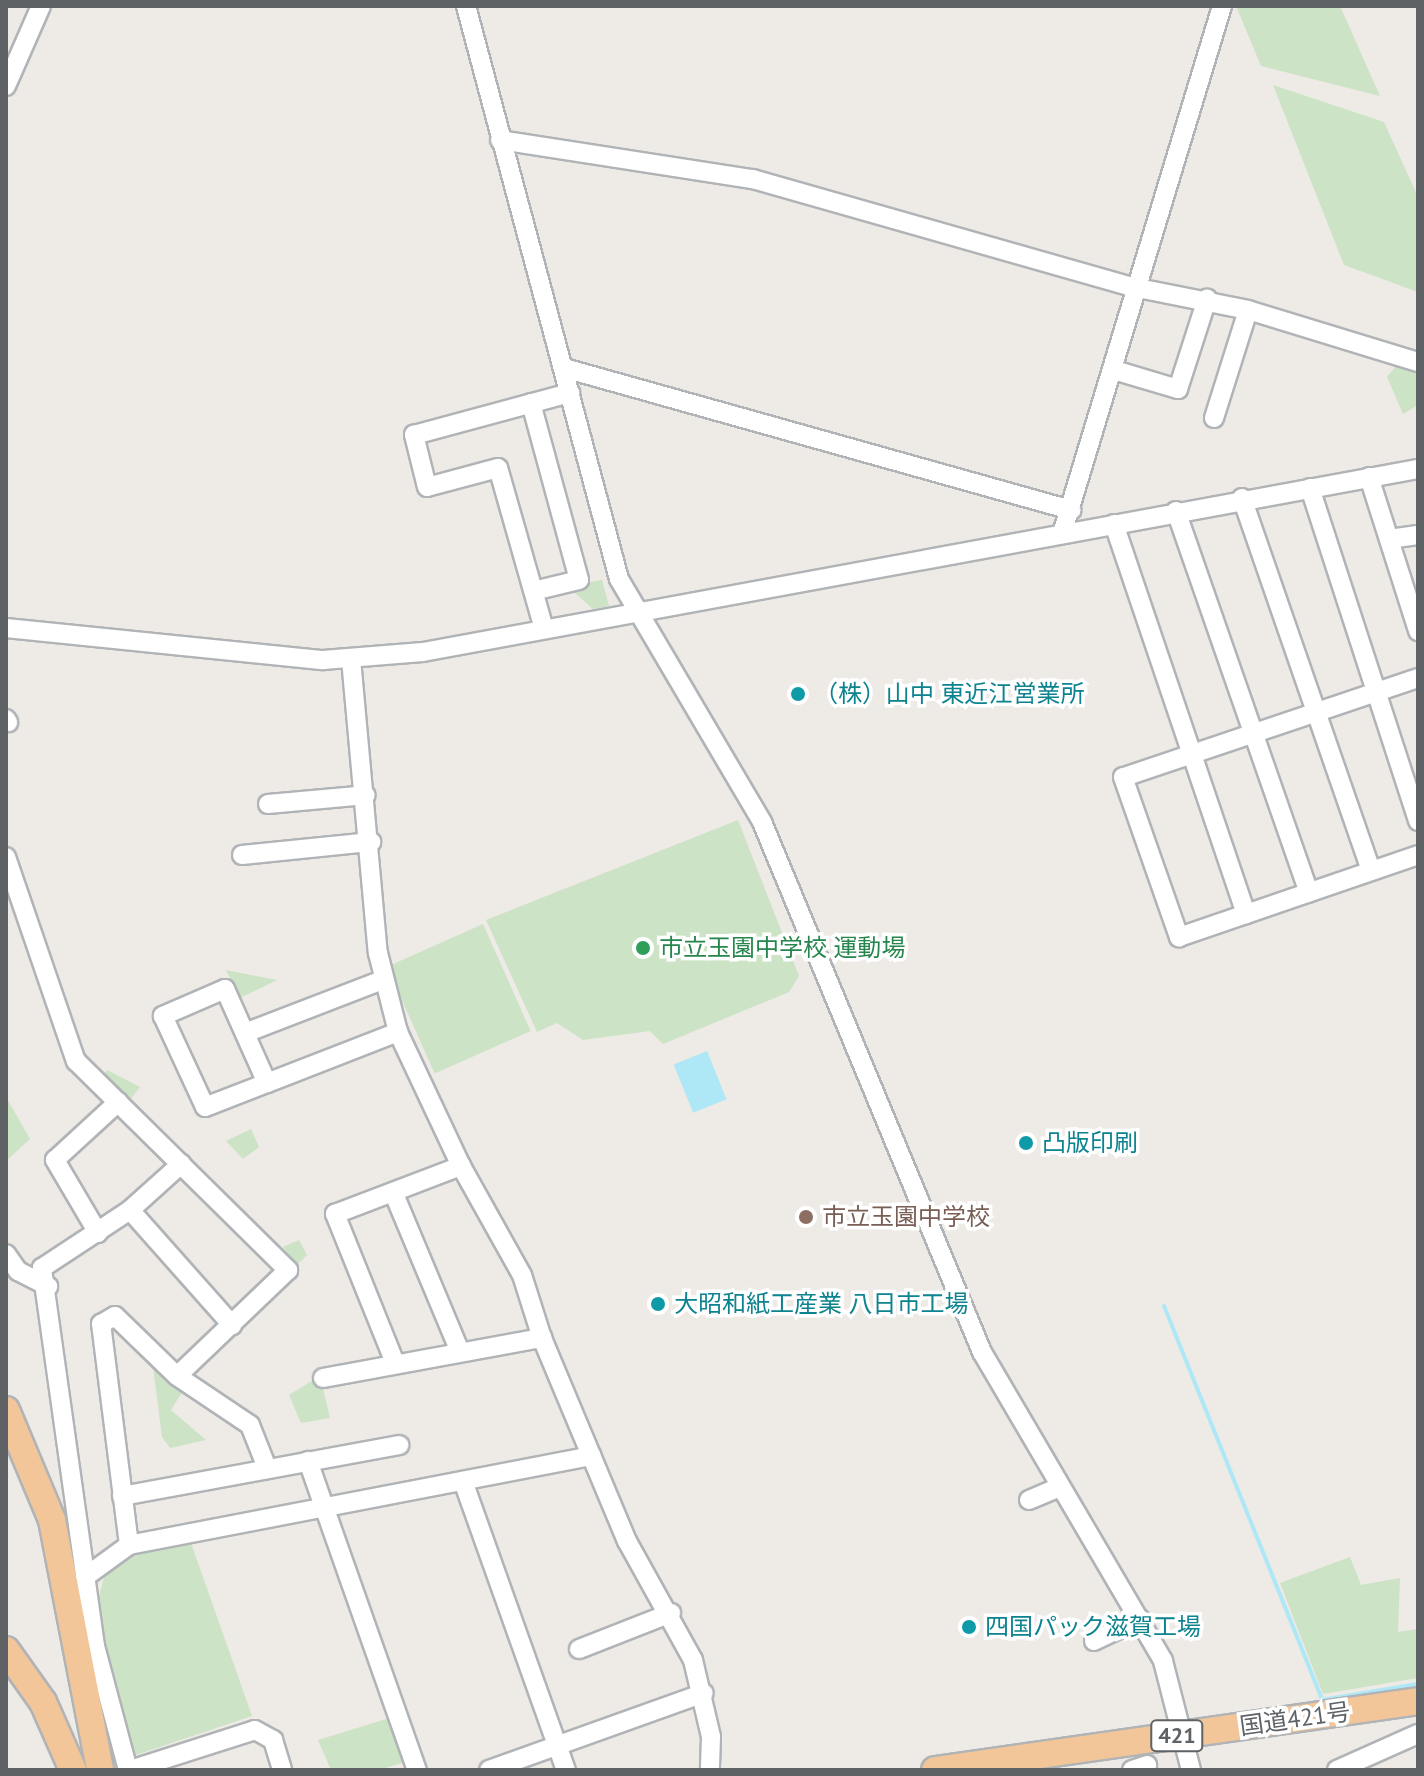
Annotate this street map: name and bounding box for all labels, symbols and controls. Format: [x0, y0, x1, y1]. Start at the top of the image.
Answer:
place label: （株）山中 東近江営業所 [814, 680, 1084, 708]
marker: （株）山中 東近江営業所 [789, 685, 807, 703]
place label: 市立玉園中学校 運動場 [659, 934, 905, 962]
marker: 市立玉園中学校 運動場 [634, 939, 652, 957]
place label: 凸版印刷 [1042, 1129, 1138, 1157]
marker: 凸版印刷 [1017, 1134, 1035, 1152]
place label: 市立玉園中学校 [822, 1203, 990, 1231]
marker: 市立玉園中学校 [797, 1208, 815, 1226]
place label: 大昭和紙工産業 八日市工場 [674, 1290, 968, 1318]
marker: 大昭和紙工産業 八日市工場 [649, 1295, 667, 1313]
place label: 四国パック滋賀工場 [985, 1613, 1201, 1641]
marker: 四国パック滋賀工場 [960, 1618, 978, 1636]
street label: 国道421号 [1238, 1697, 1352, 1741]
road number: 421 [1149, 1718, 1205, 1754]

